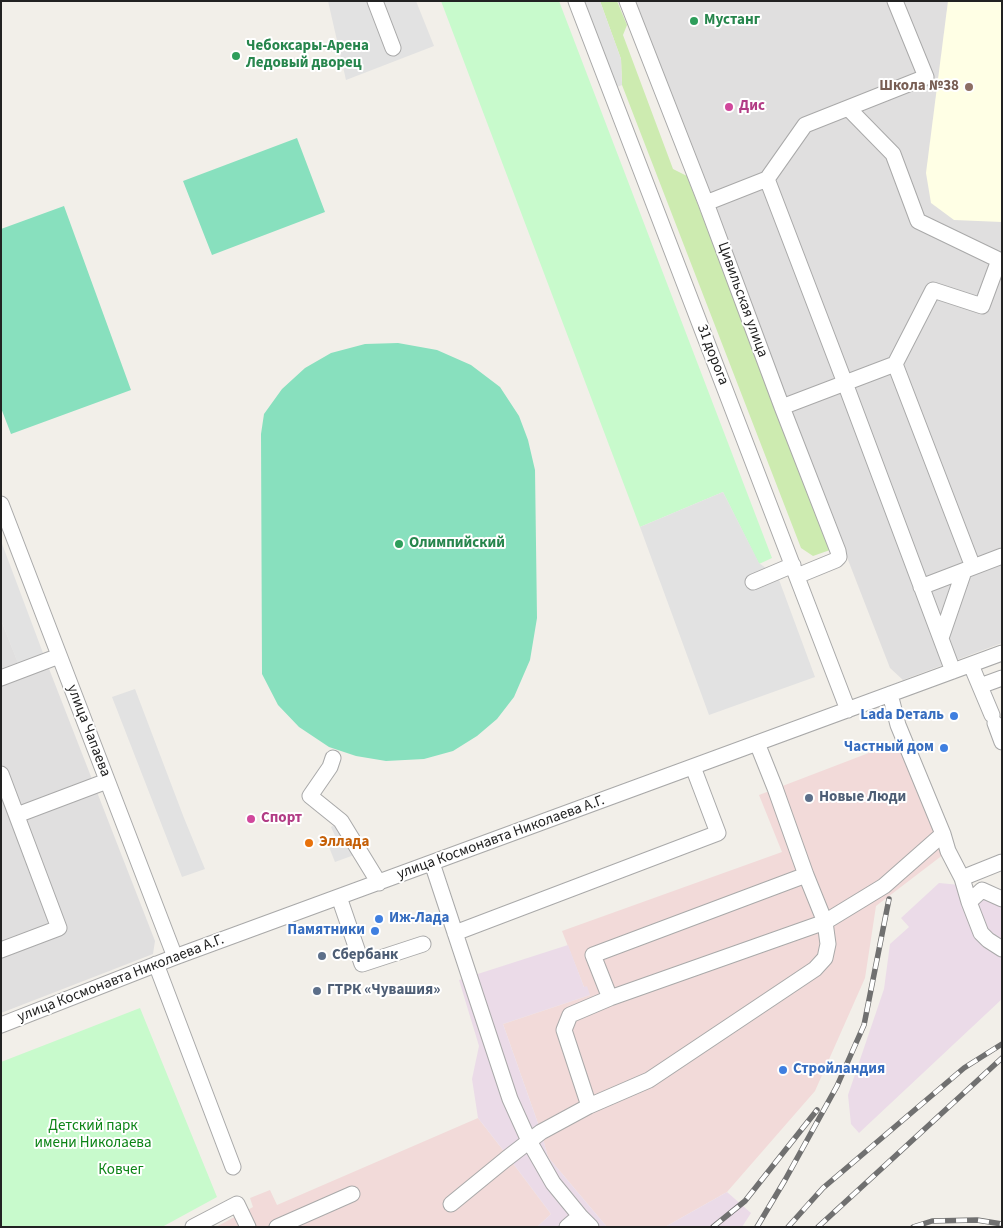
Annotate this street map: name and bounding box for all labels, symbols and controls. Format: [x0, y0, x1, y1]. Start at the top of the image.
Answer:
place label: Мустанг [704, 12, 760, 30]
marker: Мустанг [688, 15, 700, 27]
place label: Чебоксары-Арена Ледовый дворец [246, 38, 369, 73]
marker: Чебоксары-Арена Ледовый дворец [230, 50, 242, 62]
place label: Школа №38 [879, 78, 959, 96]
marker: Школа №38 [963, 81, 975, 93]
place label: Дис [739, 98, 765, 116]
marker: Дис [723, 101, 735, 113]
street label: Цивильская улица [713, 240, 771, 360]
street label: 31 дорога [692, 322, 732, 388]
place label: Олимпийский [409, 535, 505, 553]
marker: Олимпийский [393, 538, 405, 550]
street label: улица Чапаева [62, 682, 114, 780]
place label: Lada Dеталь [860, 707, 944, 725]
marker: Lada Dеталь [948, 710, 960, 722]
place label: Частный дом [844, 739, 934, 757]
marker: Частный дом [938, 742, 950, 754]
place label: Новые Люди [819, 789, 906, 807]
street label: улица Космонавта Николаева А.Г. [395, 792, 607, 884]
marker: Новые Люди [803, 792, 815, 804]
place label: Спорт [261, 810, 302, 828]
marker: Спорт [245, 813, 257, 825]
place label: Эллада [319, 834, 369, 852]
marker: Эллада [303, 837, 315, 849]
place label: Иж-Лада [389, 910, 449, 928]
marker: Иж-Лада [373, 913, 385, 925]
place label: Памятники [287, 922, 365, 940]
marker: Памятники [369, 925, 381, 937]
street label: улица Космонавта Николаева А.Г. [15, 931, 227, 1027]
place label: Сбербанк [332, 947, 398, 965]
marker: Сбербанк [316, 950, 328, 962]
place label: ГТРК «Чувашия» [327, 982, 440, 1000]
marker: ГТРК «Чувашия» [311, 985, 323, 997]
place label: Стройландия [793, 1061, 885, 1079]
marker: Стройландия [777, 1064, 789, 1076]
park label: Детский парк имени Николаева [34, 1118, 152, 1153]
park label: Ковчег [98, 1162, 144, 1180]

